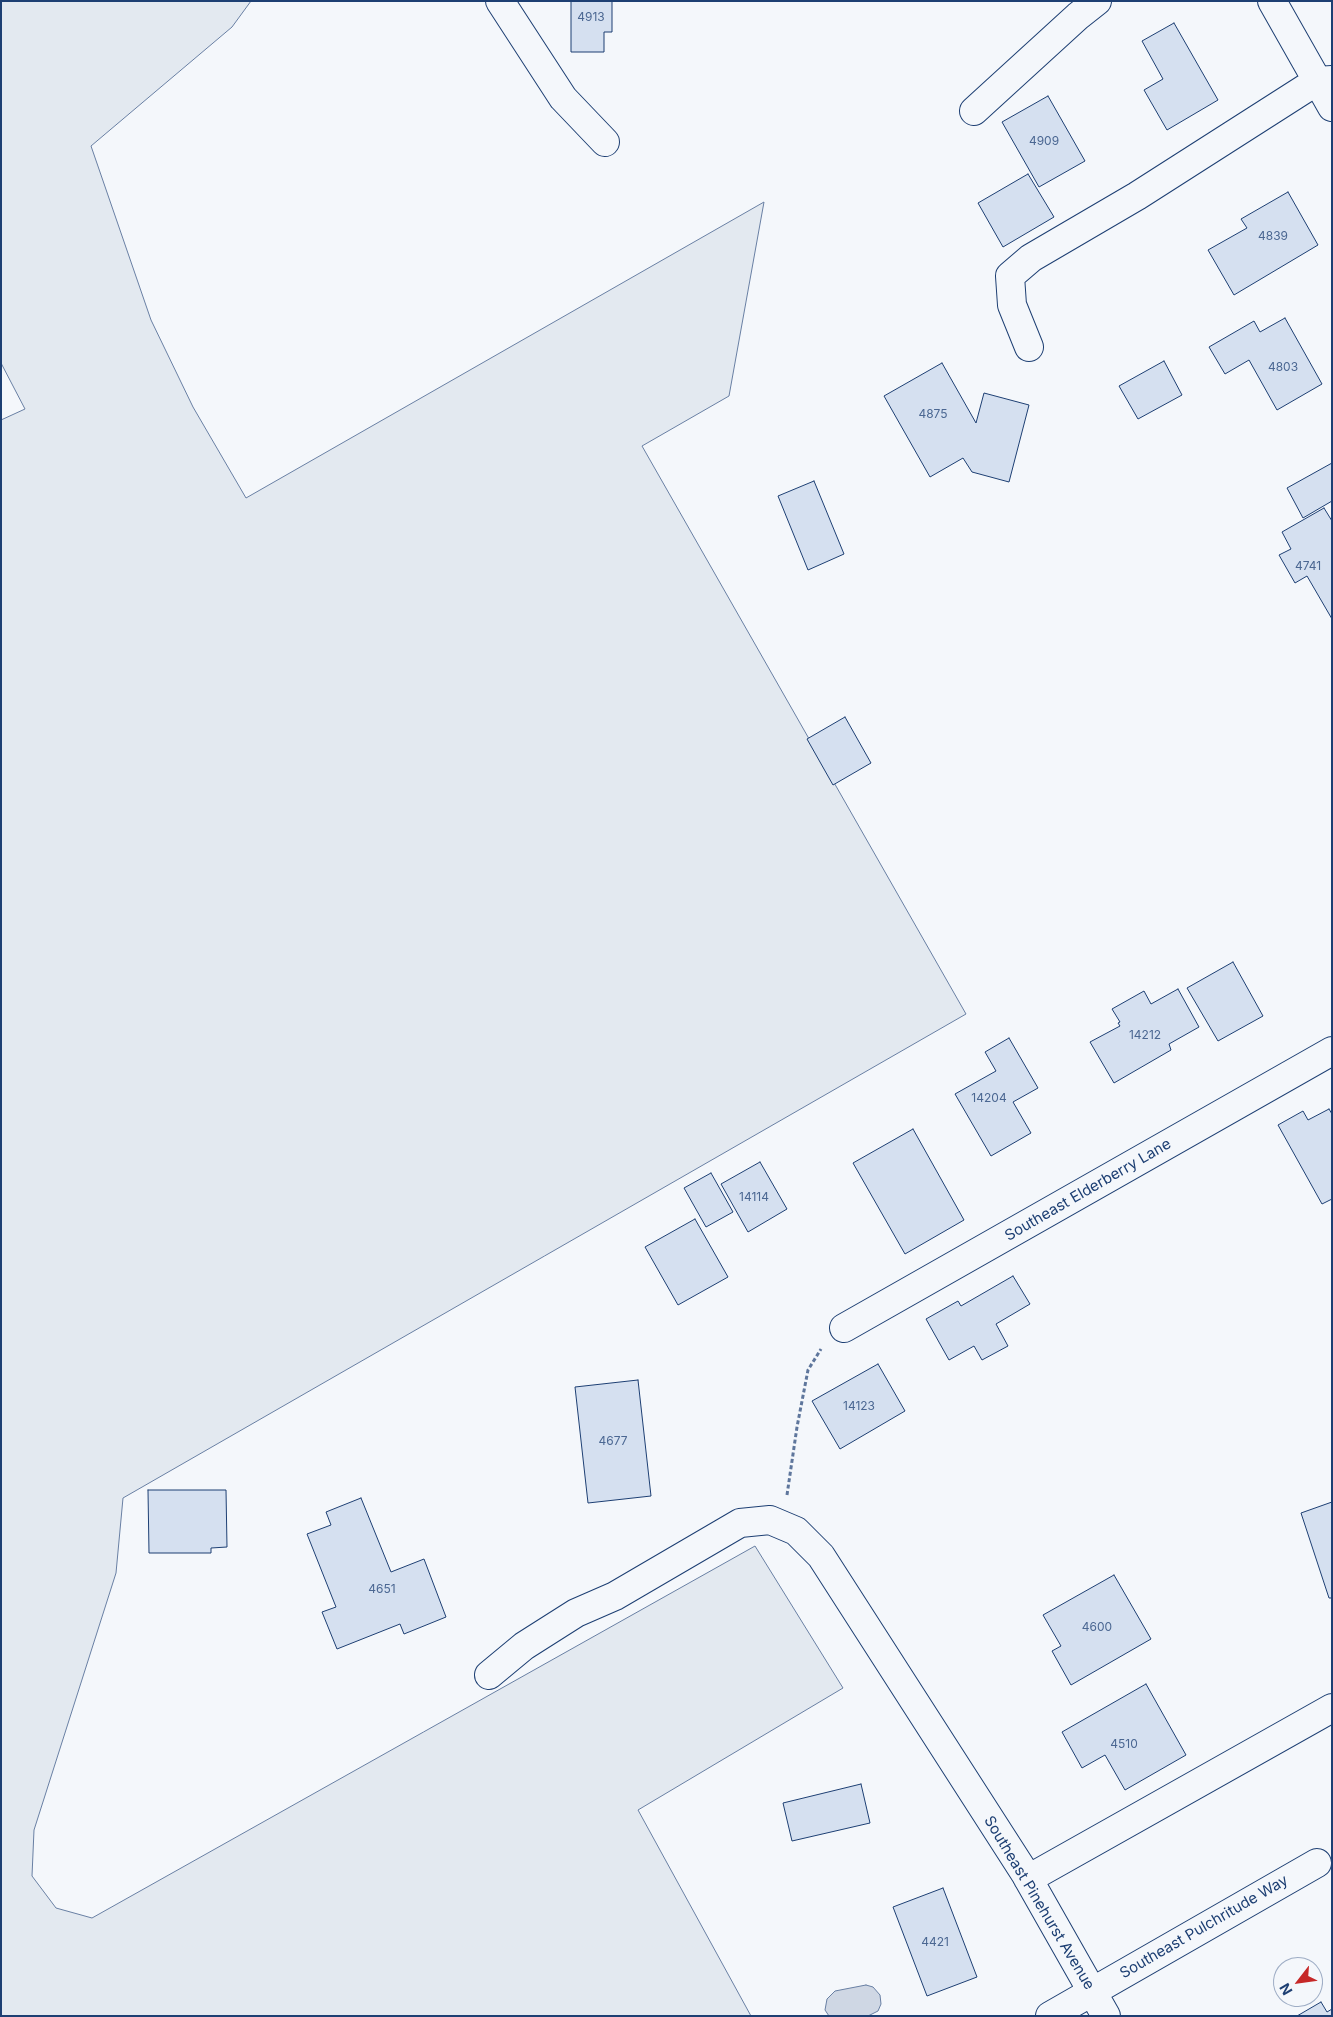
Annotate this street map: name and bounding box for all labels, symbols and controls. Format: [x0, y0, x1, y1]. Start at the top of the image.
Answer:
house number: 4913 [577, 10, 605, 24]
house number: 4909 [1029, 134, 1059, 148]
house number: 4839 [1258, 229, 1288, 243]
house number: 4803 [1268, 360, 1298, 374]
house number: 4875 [918, 407, 948, 421]
house number: 4741 [1295, 559, 1321, 573]
house number: 14212 [1129, 1028, 1161, 1042]
house number: 14204 [971, 1091, 1007, 1105]
street label: Southeast Elderberry Lane [1002, 1135, 1174, 1245]
house number: 14114 [739, 1190, 769, 1204]
house number: 14123 [843, 1399, 875, 1413]
house number: 4677 [598, 1434, 628, 1448]
house number: 4651 [368, 1582, 396, 1596]
house number: 4600 [1082, 1620, 1112, 1634]
house number: 4510 [1110, 1737, 1138, 1751]
street label: Southeast Pinehurst Avenue [980, 1813, 1098, 1993]
street label: Southeast Pulchritude Way [1117, 1871, 1291, 1983]
house number: 4421 [921, 1935, 949, 1949]
north arrow [1273, 1957, 1323, 2007]
text: N [1275, 1980, 1295, 1998]

